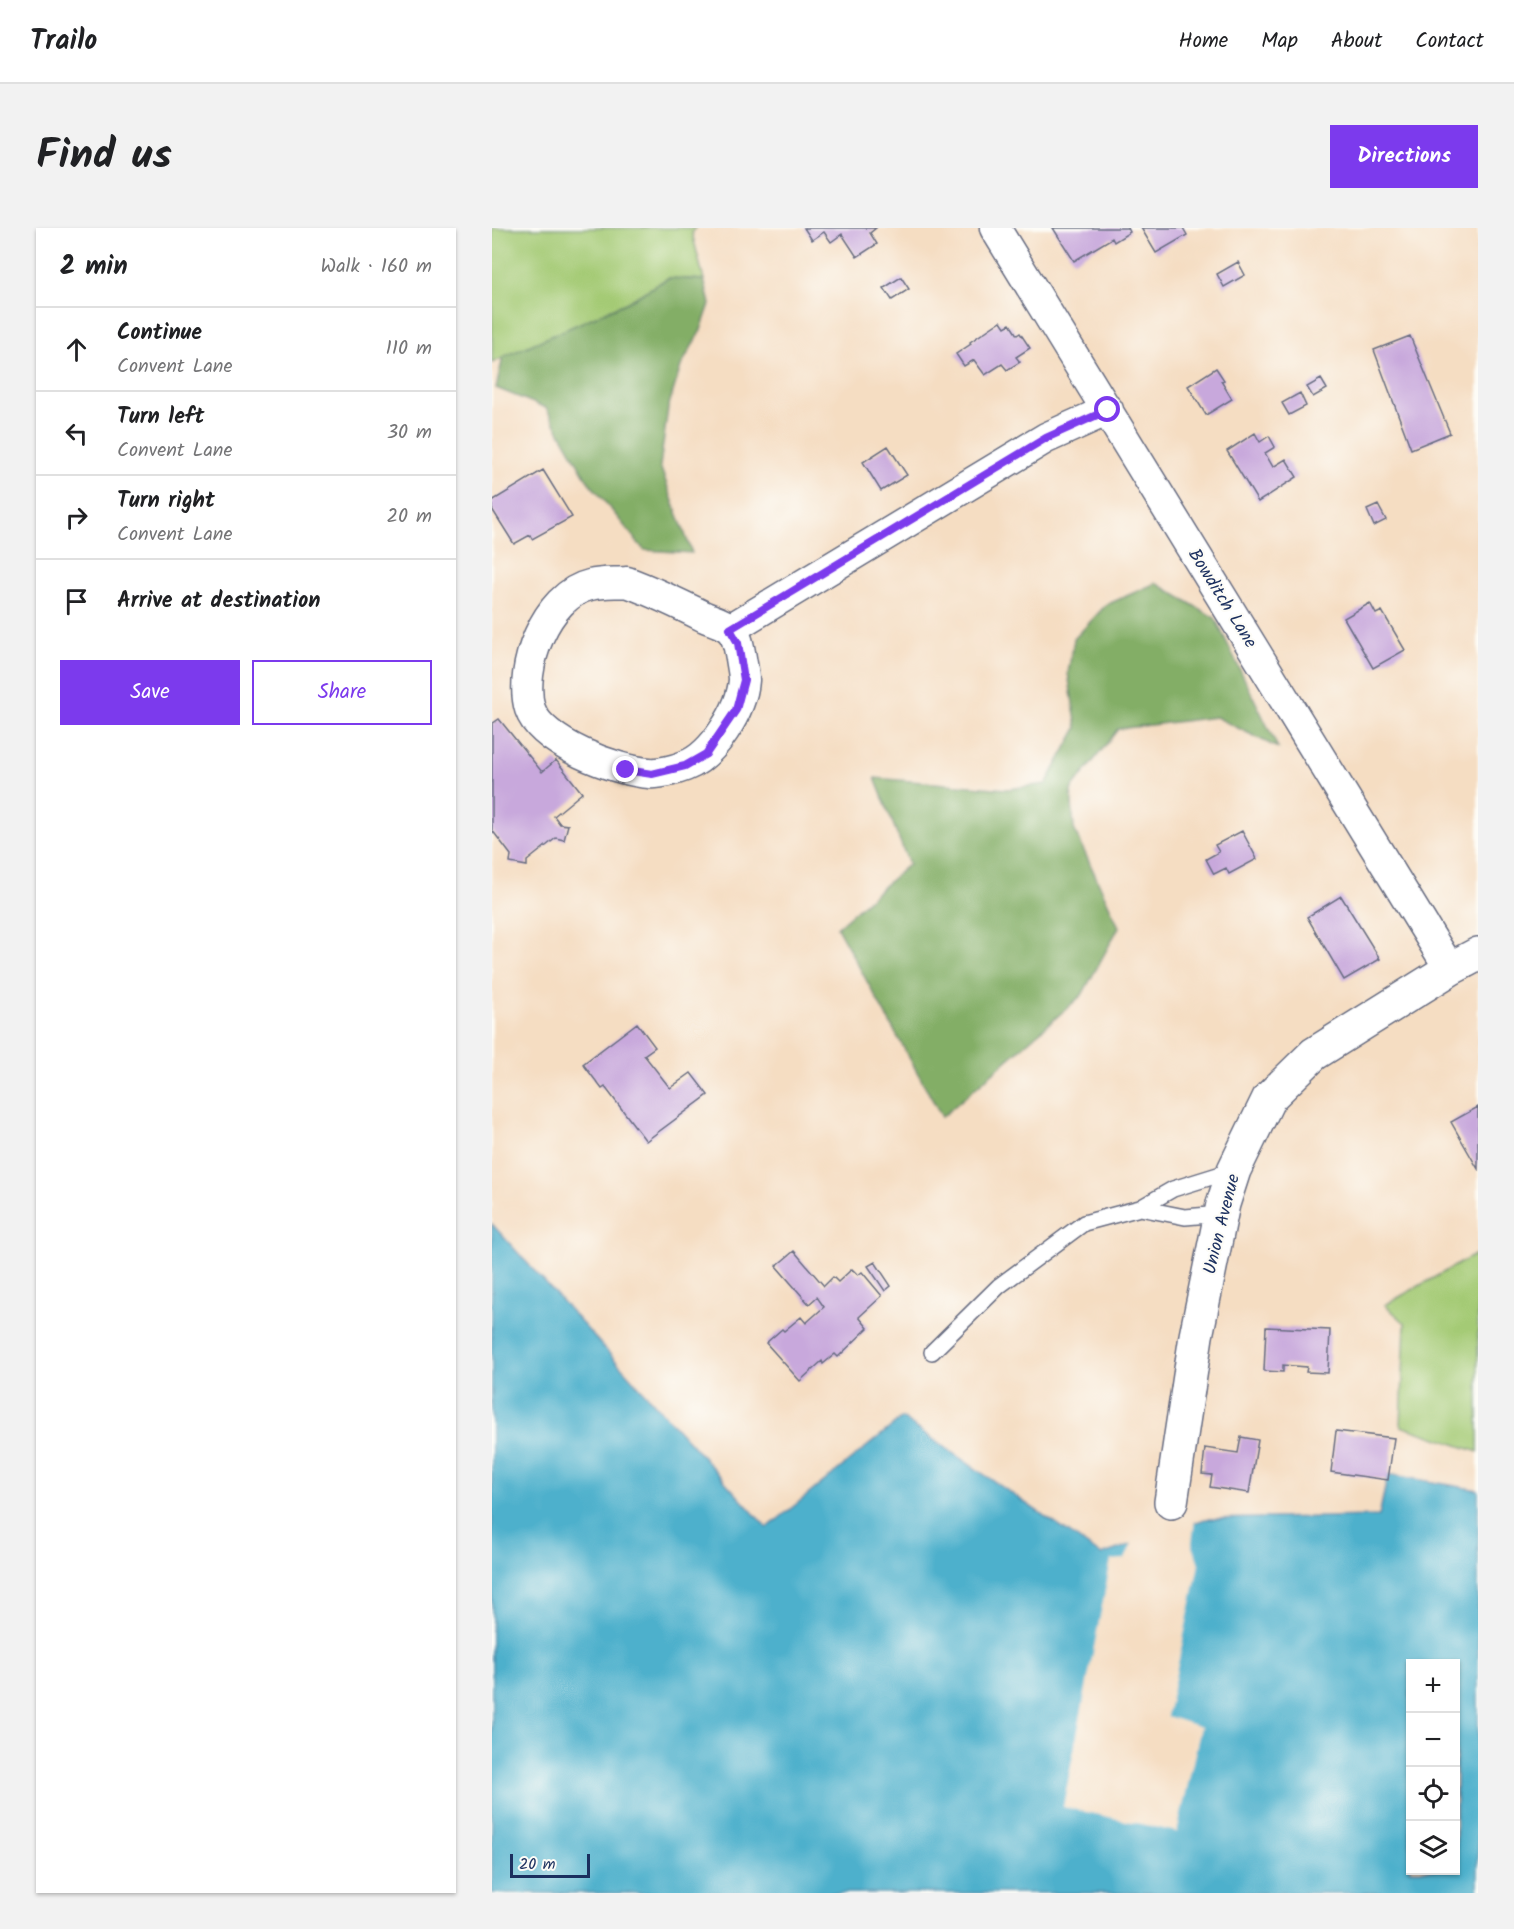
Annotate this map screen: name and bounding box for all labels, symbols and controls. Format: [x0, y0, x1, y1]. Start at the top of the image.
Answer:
text: Trailo [30, 19, 97, 64]
text: Home [1179, 25, 1228, 58]
text: Map [1261, 25, 1298, 58]
text: About [1331, 25, 1382, 58]
text: Contact [1415, 25, 1484, 58]
text: Find us [36, 123, 172, 190]
button: Directions [1330, 125, 1478, 188]
text: 2 min [60, 246, 128, 288]
text: Walk · 160 m [321, 251, 432, 283]
text: Continue [117, 316, 202, 351]
icon: ahead [60, 333, 93, 366]
text: 110 m [386, 333, 432, 365]
text: Convent Lane [117, 351, 233, 383]
route start [1094, 396, 1120, 422]
text: Turn left [117, 400, 204, 435]
icon: left [60, 417, 93, 450]
text: 30 m [387, 417, 432, 449]
text: Convent Lane [117, 435, 233, 467]
text: Turn right [117, 484, 215, 519]
icon: right [60, 501, 93, 534]
text: 20 m [386, 501, 432, 533]
text: Convent Lane [117, 519, 233, 551]
street label: Bowditch Lane [1180, 543, 1264, 654]
text: Arrive at destination [117, 584, 320, 619]
icon: arrive [60, 585, 93, 618]
button: Save [60, 660, 240, 725]
button: Share [252, 660, 432, 725]
route end [612, 756, 638, 782]
street label: Union Avenue [1196, 1171, 1249, 1278]
map controls [1406, 1659, 1460, 1875]
button: + [1406, 1659, 1460, 1713]
button: − [1406, 1713, 1460, 1767]
button: locate [1406, 1767, 1460, 1821]
button: layers [1406, 1821, 1460, 1875]
scale bar [510, 1851, 590, 1878]
text: 20 m [519, 1852, 555, 1877]

